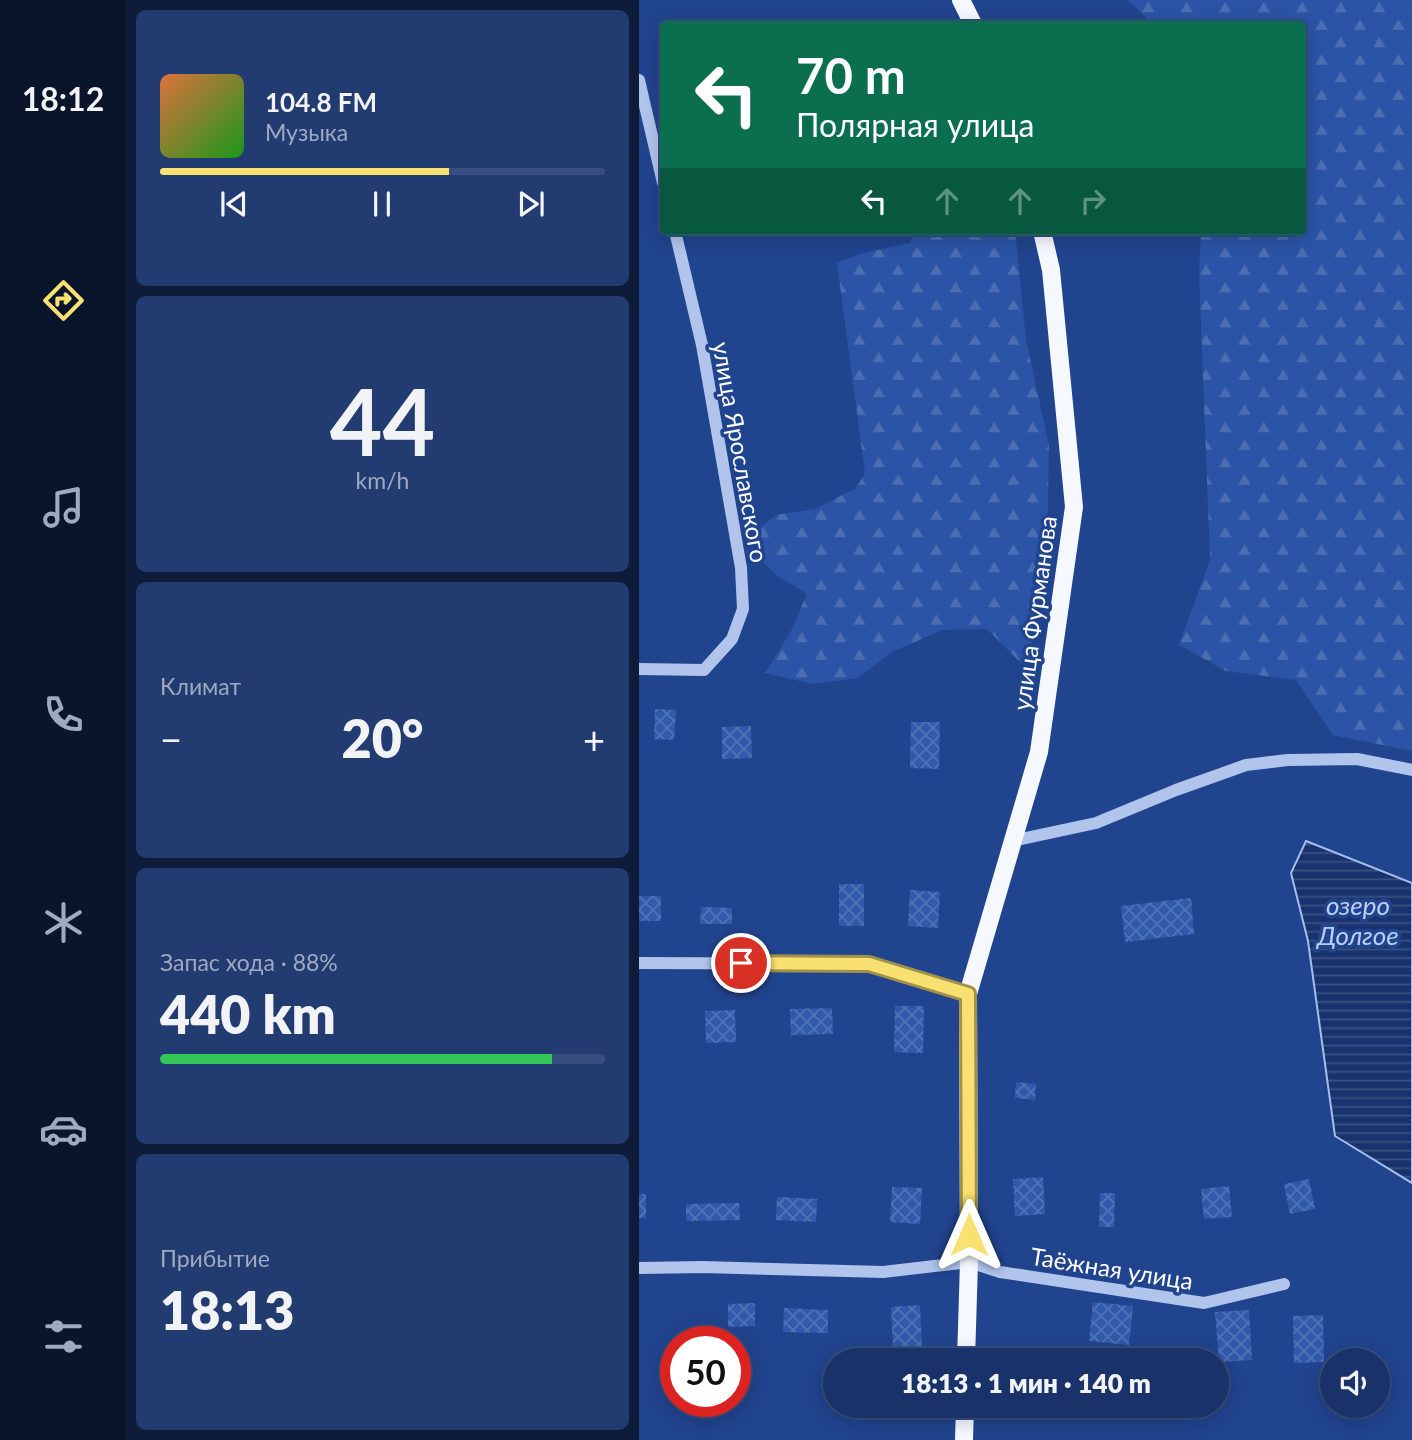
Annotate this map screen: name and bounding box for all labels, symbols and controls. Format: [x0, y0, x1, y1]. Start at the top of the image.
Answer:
text: 70 m [796, 46, 906, 104]
icon: left [681, 49, 772, 140]
text: 18:12 [22, 79, 104, 118]
text: 104.8 FM [265, 86, 377, 118]
text: Полярная улица [796, 105, 1034, 144]
text: Музыка [265, 118, 348, 146]
icon: left [855, 182, 893, 220]
icon: ahead [928, 182, 966, 220]
icon: ahead [1001, 182, 1039, 220]
icon: right [1074, 182, 1112, 220]
icon: previous [215, 185, 253, 223]
icon: pause [363, 185, 401, 223]
icon: next [512, 185, 550, 223]
icon: directions [39, 276, 88, 325]
street label: улица Ярославского [707, 339, 775, 565]
text: 44 [330, 366, 435, 475]
text: km/h [356, 466, 409, 494]
icon: music [39, 483, 88, 532]
street label: улица Фурманова [1006, 514, 1062, 712]
text: Климат [160, 672, 241, 700]
icon: phone [39, 690, 88, 739]
text: 20° [342, 707, 423, 769]
text: − [160, 716, 182, 762]
text: + [583, 716, 605, 762]
water label: озеро Долгое [1315, 889, 1399, 951]
icon: climate [39, 898, 88, 947]
pin [711, 933, 771, 993]
icon: arrive [722, 944, 760, 982]
text: Запас хода · 88% [160, 948, 338, 976]
text: 440 km [160, 983, 336, 1045]
icon: car [39, 1105, 88, 1154]
position arrow [932, 1198, 1006, 1272]
street label: Таёжная улица [1029, 1241, 1195, 1295]
text: Прибытие [160, 1244, 270, 1272]
text: 18:13 [160, 1279, 294, 1341]
icon: filters [39, 1312, 88, 1361]
speed limit sign: 50 [660, 1326, 751, 1417]
map controls [1320, 1348, 1390, 1418]
button: sound [1320, 1348, 1390, 1418]
text: 18:13 · 1 мин · 140 m [901, 1367, 1151, 1399]

